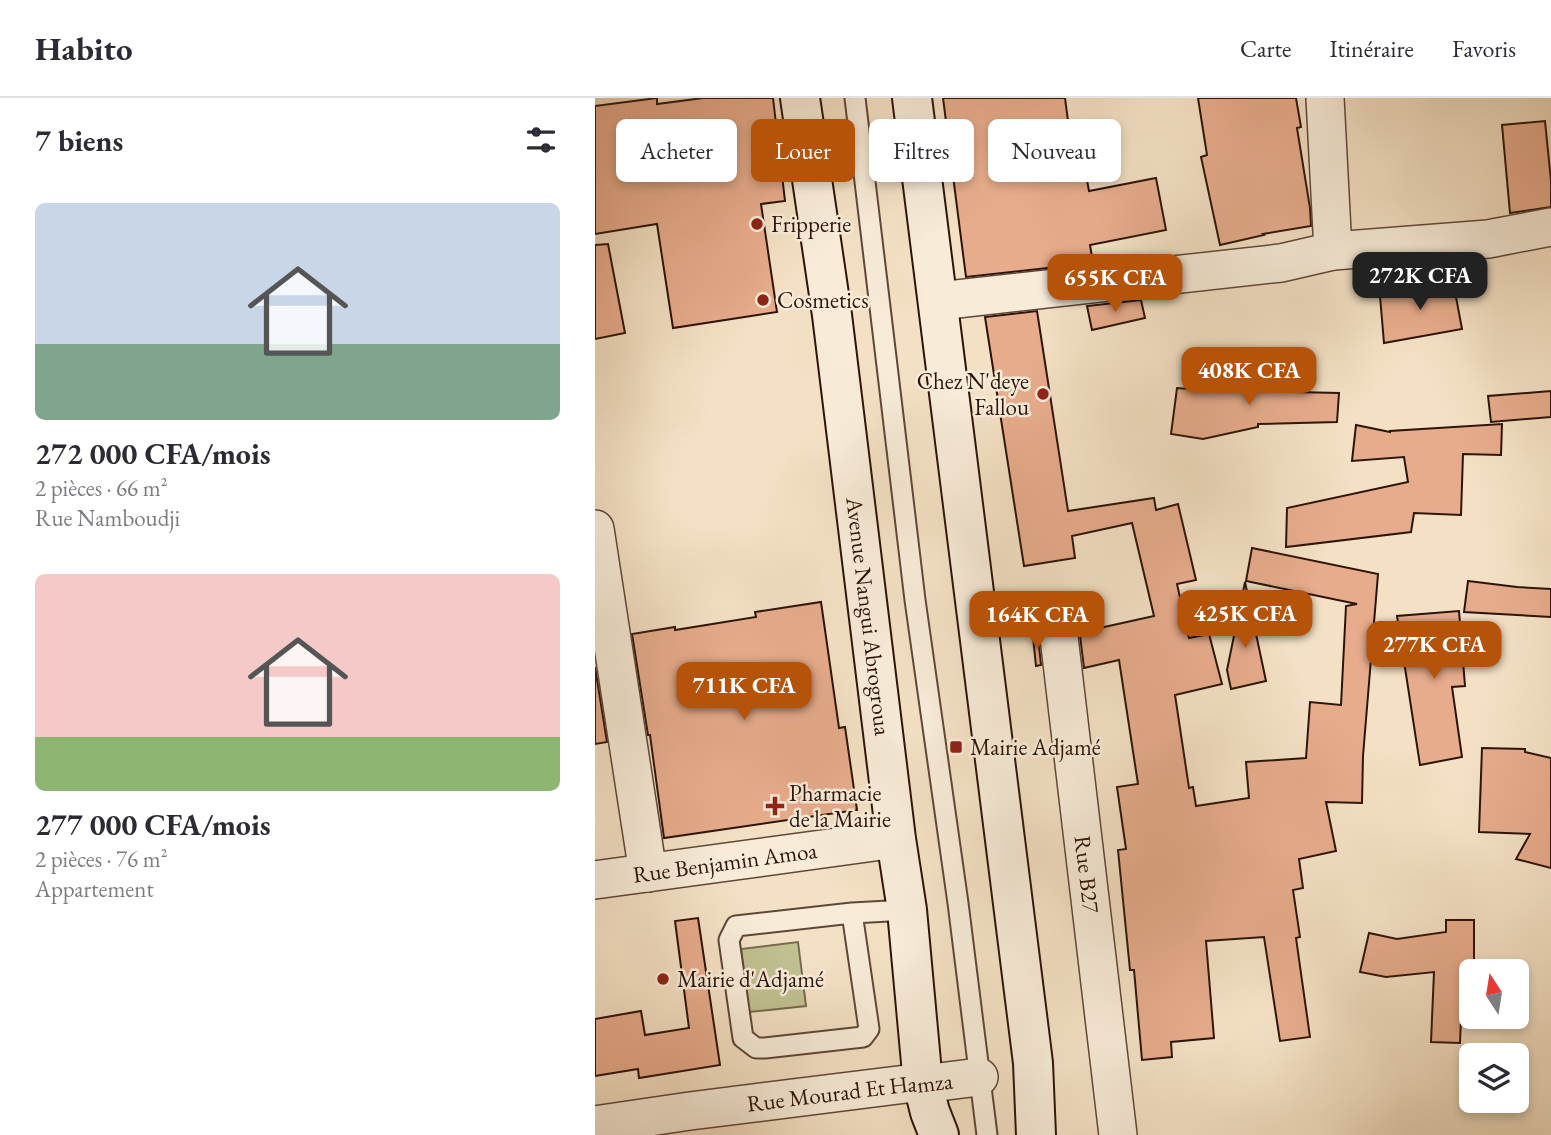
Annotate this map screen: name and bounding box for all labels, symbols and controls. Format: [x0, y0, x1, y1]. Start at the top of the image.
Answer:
text: Habito [35, 27, 132, 70]
text: Carte [1240, 33, 1291, 64]
text: Itinéraire [1329, 33, 1414, 64]
text: Favoris [1452, 33, 1516, 64]
chip: Acheter [616, 119, 737, 182]
chip: Louer [751, 119, 855, 182]
chip: Filtres [869, 119, 974, 182]
chip: Nouveau [988, 119, 1121, 182]
text: 7 biens [35, 121, 123, 160]
icon: filters [522, 121, 560, 159]
place label: Fripperie [771, 209, 851, 239]
marker: Fripperie [749, 216, 765, 232]
icon: home [235, 248, 361, 374]
pin: 272K CFA [1348, 252, 1492, 312]
pin: 655K CFA [1043, 254, 1187, 314]
text: 272K CFA [1368, 260, 1472, 290]
text: 655K CFA [1063, 262, 1167, 292]
place label: Cosmetics [777, 285, 869, 315]
marker: Cosmetics [755, 292, 771, 308]
pin: 408K CFA [1177, 348, 1321, 407]
text: 408K CFA [1197, 355, 1301, 385]
place label: Chez N'deye Fallou [917, 366, 1029, 422]
marker: Chez N'deye Fallou [1035, 386, 1051, 402]
text: 272 000 CFA/mois [35, 434, 271, 473]
text: 2 pièces · 66 m² [35, 473, 168, 503]
street label: Avenue Nangui Abrogroua [839, 495, 898, 738]
text: Rue Namboudji [35, 503, 180, 533]
pin: 425K CFA [1173, 590, 1317, 650]
pin: 164K CFA [965, 592, 1109, 651]
text: 425K CFA [1193, 598, 1297, 628]
text: 164K CFA [985, 599, 1089, 629]
icon: home [235, 619, 361, 745]
pin: 277K CFA [1362, 622, 1506, 681]
text: 277K CFA [1382, 629, 1486, 659]
pin: 711K CFA [672, 662, 816, 722]
text: 711K CFA [692, 670, 796, 700]
place label: Mairie Adjamé [970, 732, 1101, 762]
marker: Mairie Adjamé [948, 739, 964, 755]
place label: Pharmacie de la Mairie [789, 778, 891, 834]
marker: Pharmacie de la Mairie [767, 798, 783, 814]
text: 277 000 CFA/mois [35, 805, 271, 844]
street label: Rue B27 [1068, 834, 1107, 915]
street label: Rue Benjamin Amoa [631, 835, 820, 890]
text: 2 pièces · 76 m² [35, 844, 168, 874]
text: Appartement [35, 874, 154, 904]
north arrow [1459, 959, 1529, 1029]
map controls [1459, 959, 1529, 1113]
place label: Mairie d'Adjamé [677, 964, 824, 994]
marker: Mairie d'Adjamé [655, 971, 671, 987]
button: layers [1459, 1043, 1529, 1113]
street label: Rue Mourad Et Hamza [745, 1065, 955, 1119]

